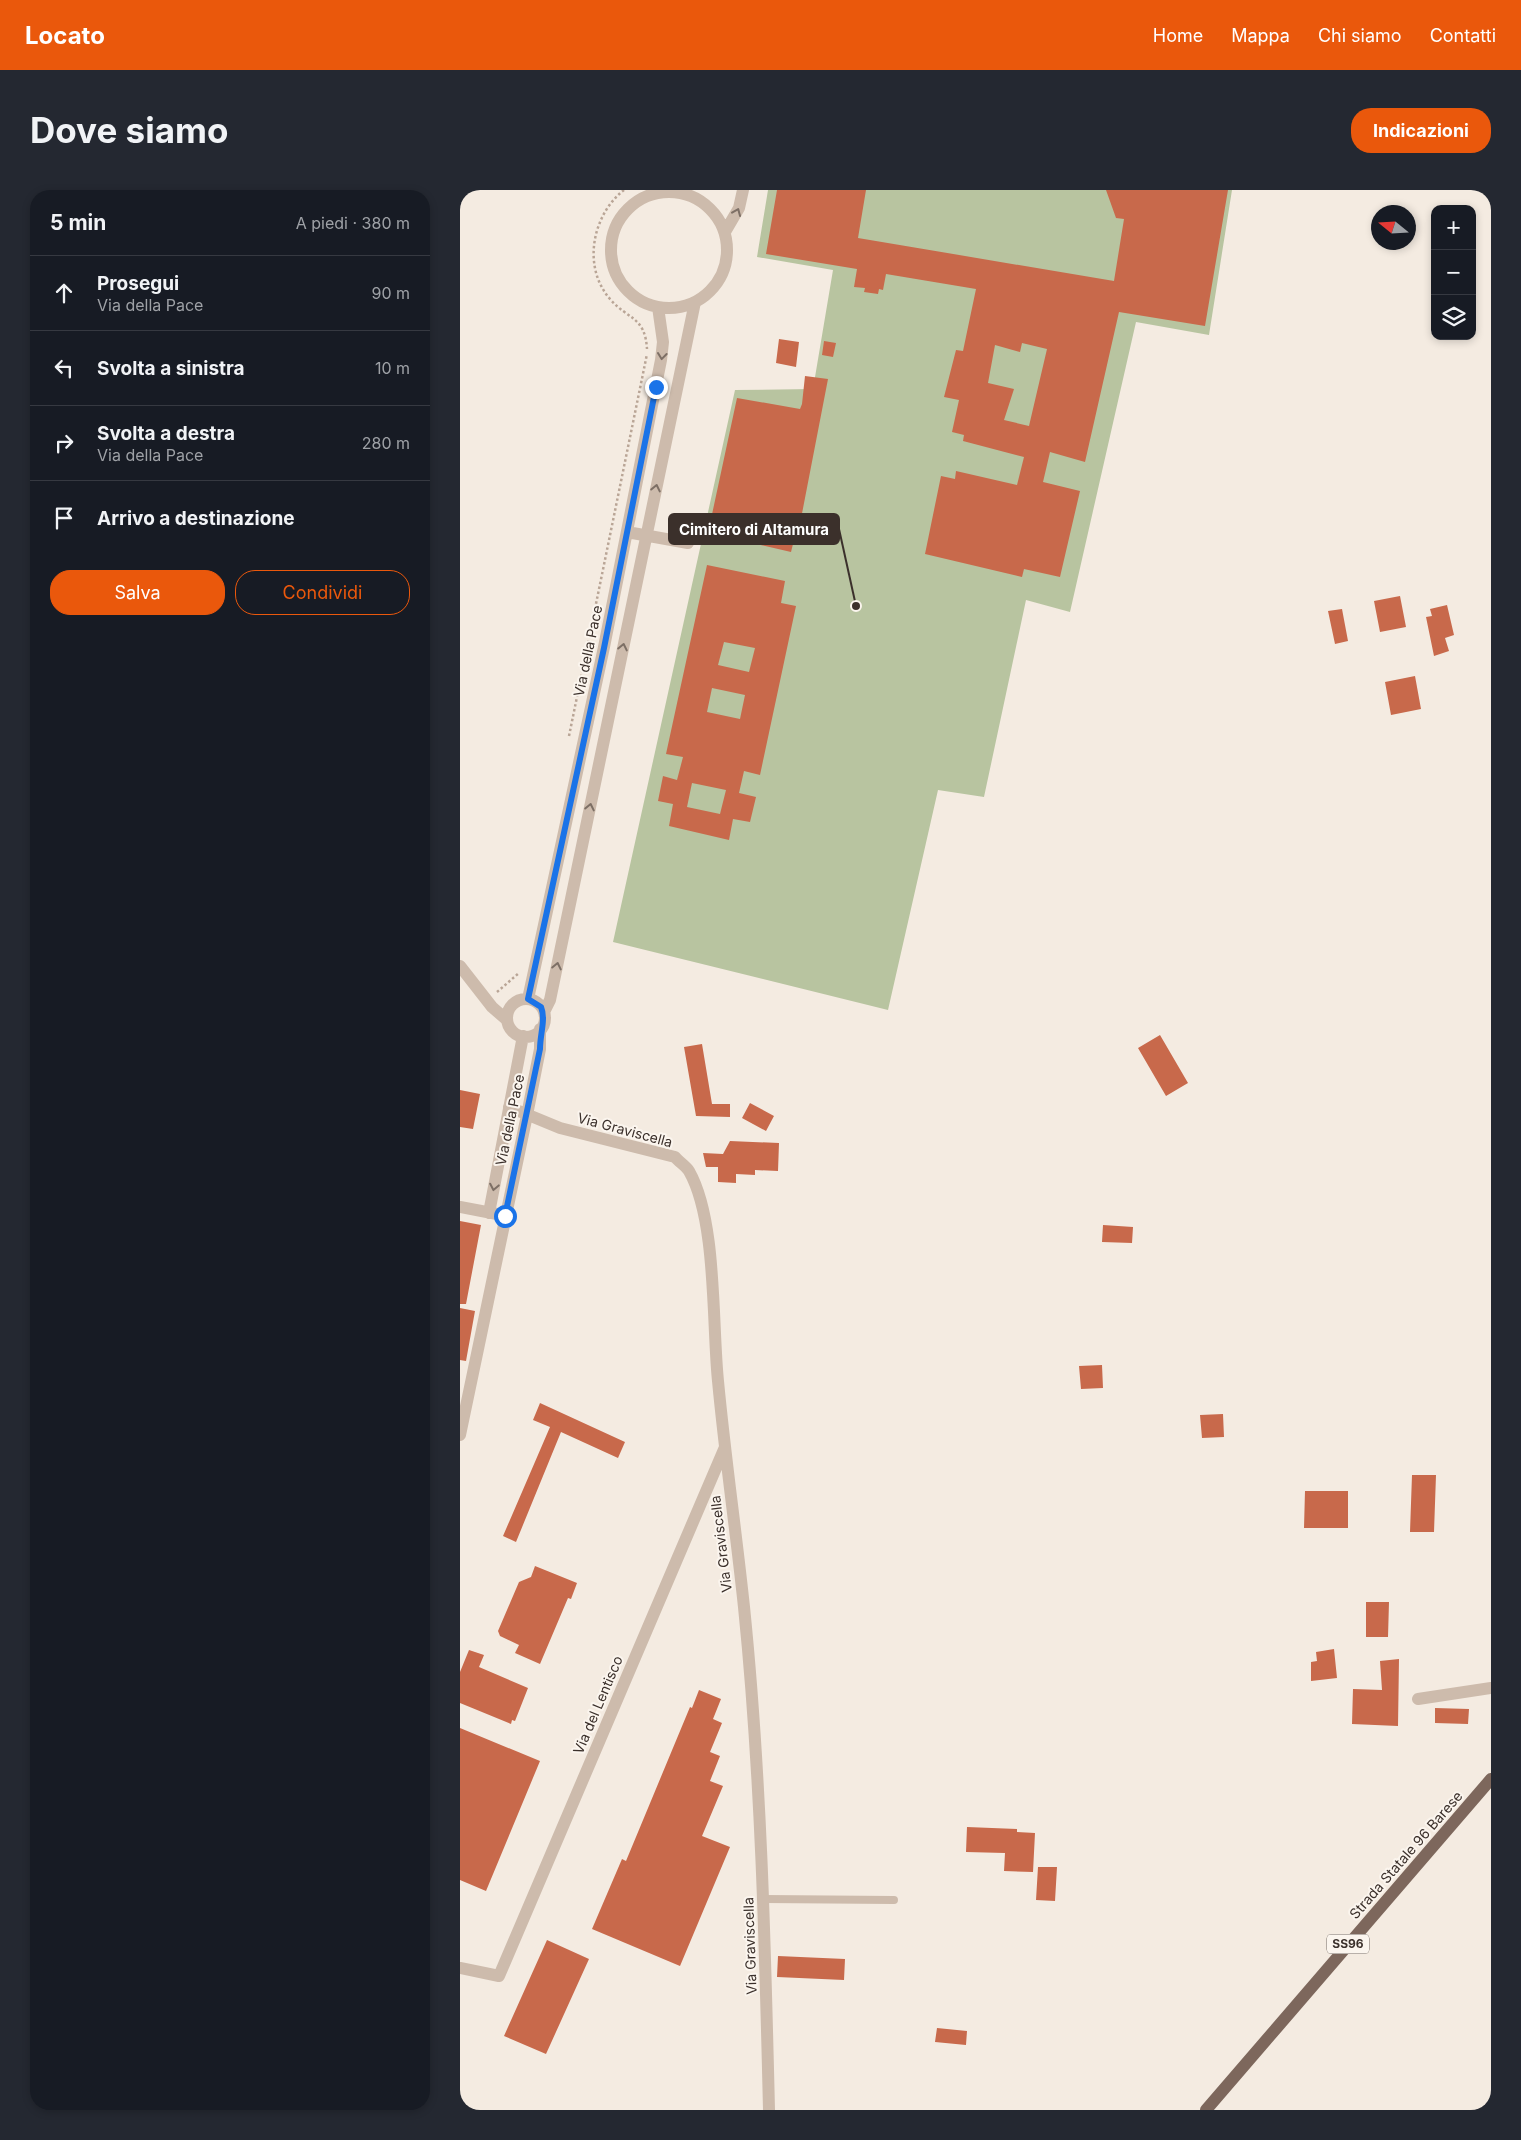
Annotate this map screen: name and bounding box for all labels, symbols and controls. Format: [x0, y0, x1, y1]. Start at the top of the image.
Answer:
text: Locato [25, 21, 105, 50]
text: Home [1153, 25, 1203, 46]
text: Mappa [1231, 25, 1290, 46]
text: Chi siamo [1318, 25, 1402, 46]
text: Contatti [1430, 25, 1496, 46]
button: Indicazioni [1351, 108, 1491, 153]
text: Dove siamo [30, 109, 228, 151]
north arrow [1371, 205, 1416, 250]
map controls [1431, 205, 1476, 340]
button: + [1431, 205, 1476, 250]
one-way arrow [730, 208, 741, 217]
text: 5 min [50, 210, 106, 235]
text: A piedi · 380 m [296, 213, 410, 233]
button: − [1431, 250, 1476, 295]
text: Prosegui [97, 272, 179, 295]
icon: ahead [50, 279, 78, 307]
text: 90 m [371, 283, 410, 303]
text: Via della Pace [97, 295, 203, 315]
button: layers [1431, 295, 1476, 340]
one-way arrow [657, 351, 667, 360]
icon: left [50, 354, 78, 382]
text: Svolta a sinistra [97, 357, 245, 380]
text: 10 m [375, 358, 410, 378]
route end [645, 376, 668, 399]
text: Svolta a destra [97, 422, 235, 445]
icon: right [50, 429, 78, 457]
text: 280 m [362, 433, 410, 453]
text: Via della Pace [97, 445, 203, 465]
one-way arrow [650, 484, 661, 493]
icon: arrive [50, 504, 78, 532]
text: Arrivo a destinazione [97, 507, 295, 530]
callout: Cimitero di Altamura [669, 514, 839, 544]
text: Cimitero di Altamura [679, 520, 829, 539]
button: Salva [50, 570, 225, 615]
button: Condividi [235, 570, 410, 615]
street label: Via della Pace [570, 604, 606, 698]
one-way arrow [617, 643, 628, 652]
one-way arrow [584, 802, 595, 811]
one-way arrow [551, 961, 562, 970]
street label: Via della Pace [492, 1073, 528, 1167]
street label: Via Graviscella [576, 1109, 675, 1150]
one-way arrow [489, 1182, 500, 1191]
route start [494, 1205, 517, 1228]
street label: Via Graviscella [706, 1495, 735, 1594]
street label: Via del Lentisco [569, 1653, 626, 1756]
street label: Strada Statale 96 Barese [1346, 1787, 1466, 1922]
street label: Via Graviscella [739, 1897, 760, 1995]
road number: SS96 [1327, 1935, 1369, 1954]

